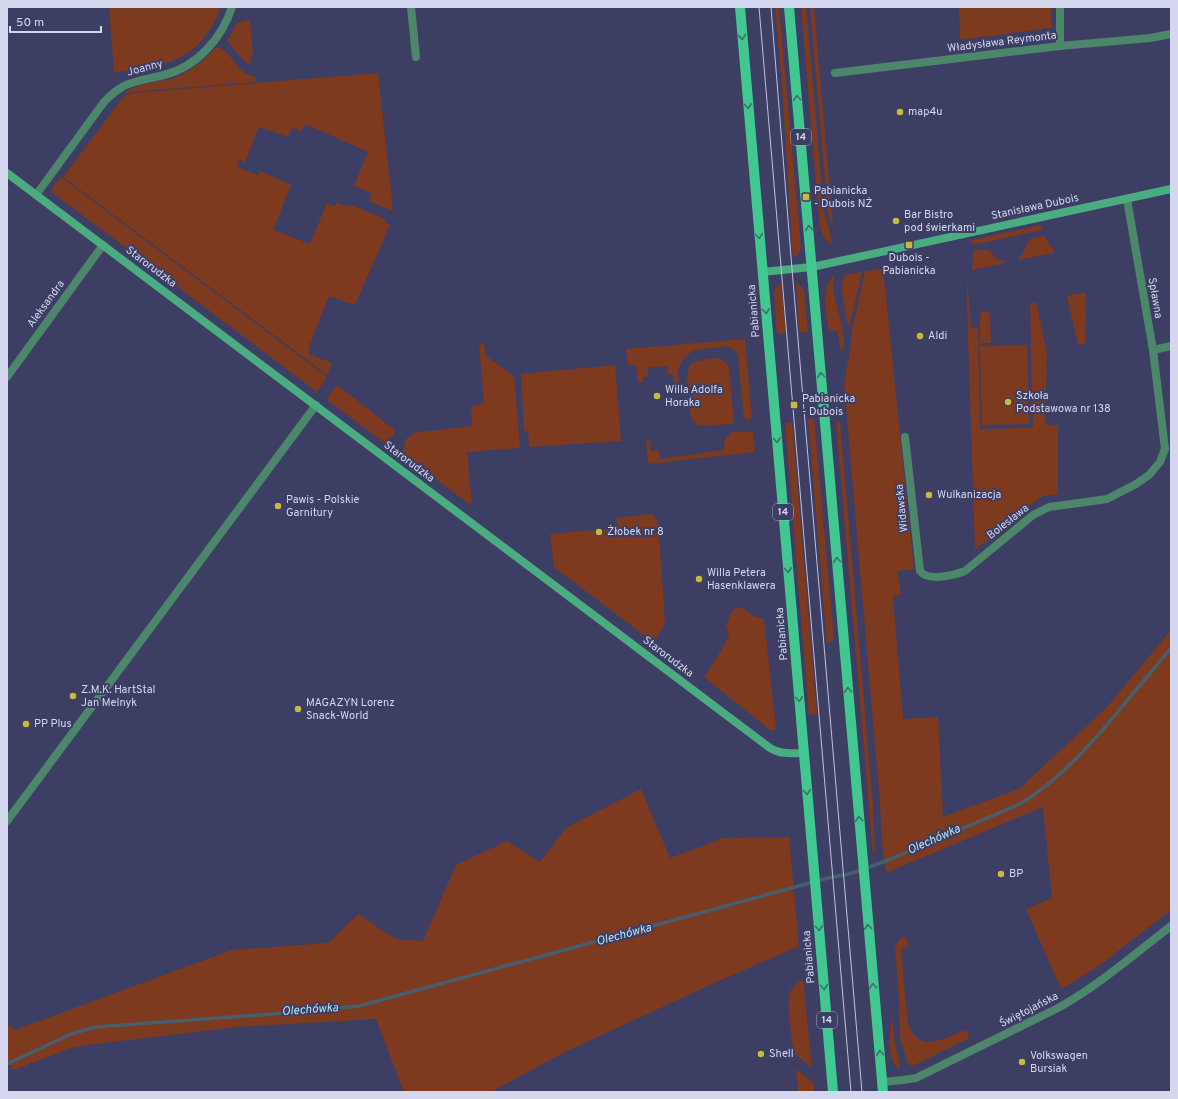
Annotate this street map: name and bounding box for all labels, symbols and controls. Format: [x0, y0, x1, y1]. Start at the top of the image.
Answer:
scale bar [10, 8, 101, 34]
text: 50 m [16, 15, 44, 31]
street label: Władysława Reymonta [947, 28, 1058, 56]
one-way arrow [737, 34, 746, 40]
street label: Joanny [126, 56, 165, 79]
one-way arrow [793, 95, 802, 101]
one-way arrow [743, 103, 752, 109]
place label: map4u [908, 105, 943, 119]
marker: map4u [895, 107, 905, 117]
road number: 14 [791, 129, 811, 145]
place label: Pabianicka - Dubois NŻ [814, 184, 872, 211]
street label: Stanisława Dubois [990, 191, 1080, 223]
marker: Pabianicka - Dubois NŻ [801, 192, 811, 202]
place label: Bar Bistro pod świerkami [904, 208, 975, 235]
marker: Bar Bistro pod świerkami [891, 216, 901, 226]
one-way arrow [804, 225, 813, 231]
one-way arrow [755, 233, 764, 239]
marker: Dubois - Pabianicka [904, 240, 914, 250]
street label: Starorudzka [123, 243, 179, 291]
place label: Dubois - Pabianicka [882, 251, 936, 278]
street label: Spławna [1145, 276, 1166, 320]
street label: Aleksandra [24, 277, 68, 330]
street label: Pabianicka [745, 284, 763, 338]
one-way arrow [761, 308, 770, 314]
place label: Aldi [928, 329, 947, 343]
marker: Aldi [915, 331, 925, 341]
one-way arrow [817, 372, 826, 378]
place label: Willa Adolfa Horaka [665, 383, 723, 410]
place label: Szkoła Podstawowa nr 138 [1016, 389, 1111, 416]
marker: Willa Adolfa Horaka [652, 391, 662, 401]
place label: Pabianicka - Dubois [802, 392, 855, 419]
marker: Szkoła Podstawowa nr 138 [1003, 397, 1013, 407]
marker: Pabianicka - Dubois [789, 400, 799, 410]
one-way arrow [772, 437, 781, 443]
street label: Starorudzka [381, 438, 437, 486]
street label: Widawska [892, 483, 911, 533]
place label: Wulkanizacja [937, 488, 1002, 502]
marker: Wulkanizacja [924, 490, 934, 500]
place label: Pawis - Polskie Garnitury [286, 493, 360, 520]
marker: Pawis - Polskie Garnitury [273, 501, 283, 511]
street label: Bolesława [984, 501, 1032, 543]
road number: 14 [773, 504, 793, 520]
place label: Żłobek nr 8 [607, 524, 664, 539]
marker: Żłobek nr 8 [594, 527, 604, 537]
one-way arrow [832, 557, 841, 563]
place label: Willa Petera Hasenklawera [707, 566, 776, 593]
one-way arrow [784, 567, 793, 573]
marker: Willa Petera Hasenklawera [694, 574, 704, 584]
street label: Pabianicka [773, 607, 791, 661]
street label: Starorudzka [640, 633, 696, 681]
place label: Z.M.K. HartStal Jan Melnyk [81, 683, 155, 710]
one-way arrow [844, 687, 853, 693]
marker: Z.M.K. HartStal Jan Melnyk [68, 691, 78, 701]
place label: MAGAZYN Lorenz Snack-World [306, 696, 395, 723]
one-way arrow [795, 696, 804, 702]
marker: MAGAZYN Lorenz Snack-World [293, 704, 303, 714]
place label: PP Plus [34, 717, 72, 731]
marker: PP Plus [21, 719, 31, 729]
one-way arrow [803, 789, 812, 795]
one-way arrow [855, 816, 864, 822]
water label: Olechówka [905, 821, 964, 859]
place label: BP [1009, 867, 1023, 881]
marker: BP [996, 869, 1006, 879]
water label: Olechówka [595, 920, 654, 950]
one-way arrow [864, 924, 873, 930]
one-way arrow [815, 925, 824, 931]
street label: Pabianicka [800, 930, 818, 984]
one-way arrow [819, 983, 828, 990]
one-way arrow [869, 983, 878, 989]
street label: Świętojańska [997, 988, 1061, 1031]
water label: Olechówka [281, 1000, 340, 1020]
road number: 14 [817, 1012, 837, 1028]
place label: Shell [769, 1047, 794, 1061]
marker: Shell [756, 1049, 766, 1059]
place label: Volkswagen Bursiak [1030, 1049, 1088, 1076]
one-way arrow [875, 1050, 884, 1056]
marker: Volkswagen Bursiak [1017, 1057, 1027, 1067]

